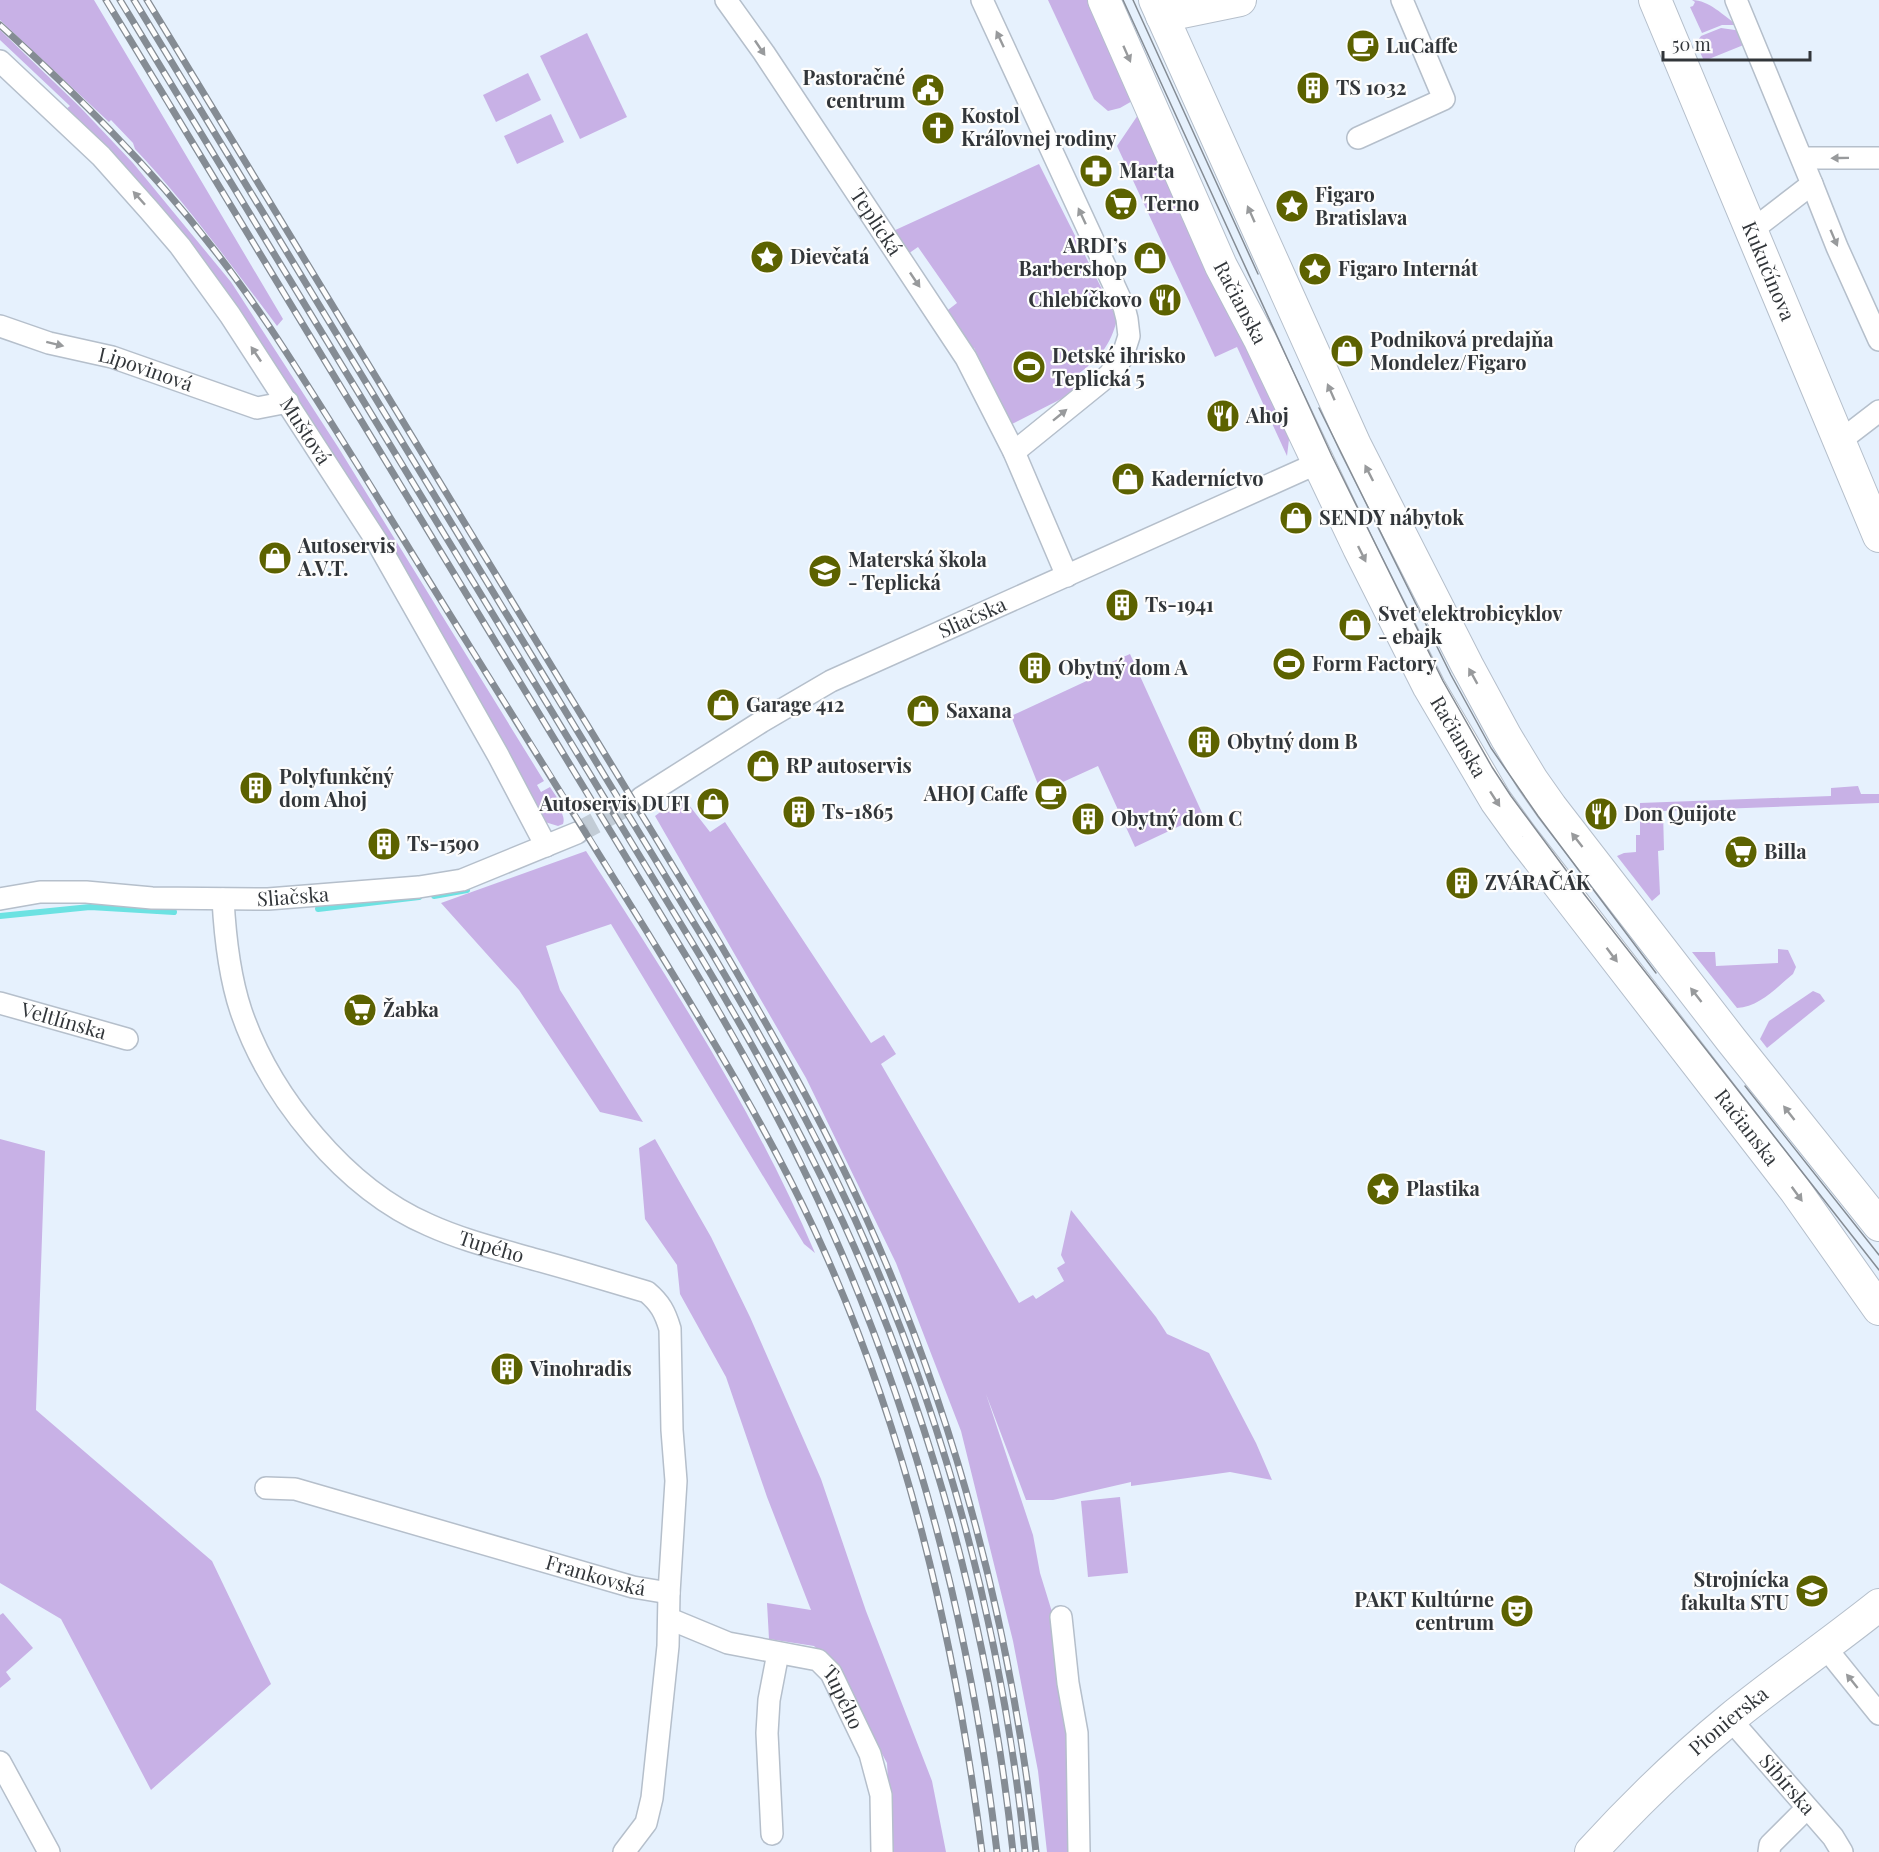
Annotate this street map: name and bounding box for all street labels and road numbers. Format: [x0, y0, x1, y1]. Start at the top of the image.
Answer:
street label: Teplická [845, 182, 909, 260]
street label: Kukučínova [1737, 217, 1803, 325]
street label: Račianska [1209, 256, 1275, 348]
street label: Lipovinová [96, 339, 197, 396]
street label: Muštová [275, 391, 338, 469]
street label: Sliačska [933, 589, 1010, 643]
street label: Račianska [1425, 690, 1494, 782]
street label: Sliačska [257, 879, 330, 911]
street label: Veltlínska [17, 994, 110, 1045]
street label: Račianska [1710, 1083, 1786, 1170]
street label: Tupého [455, 1223, 528, 1268]
street label: Frankovská [543, 1547, 648, 1601]
street label: Tupého [818, 1658, 871, 1733]
street label: Pionierska [1682, 1679, 1773, 1761]
street label: Sibírska [1754, 1747, 1822, 1820]

